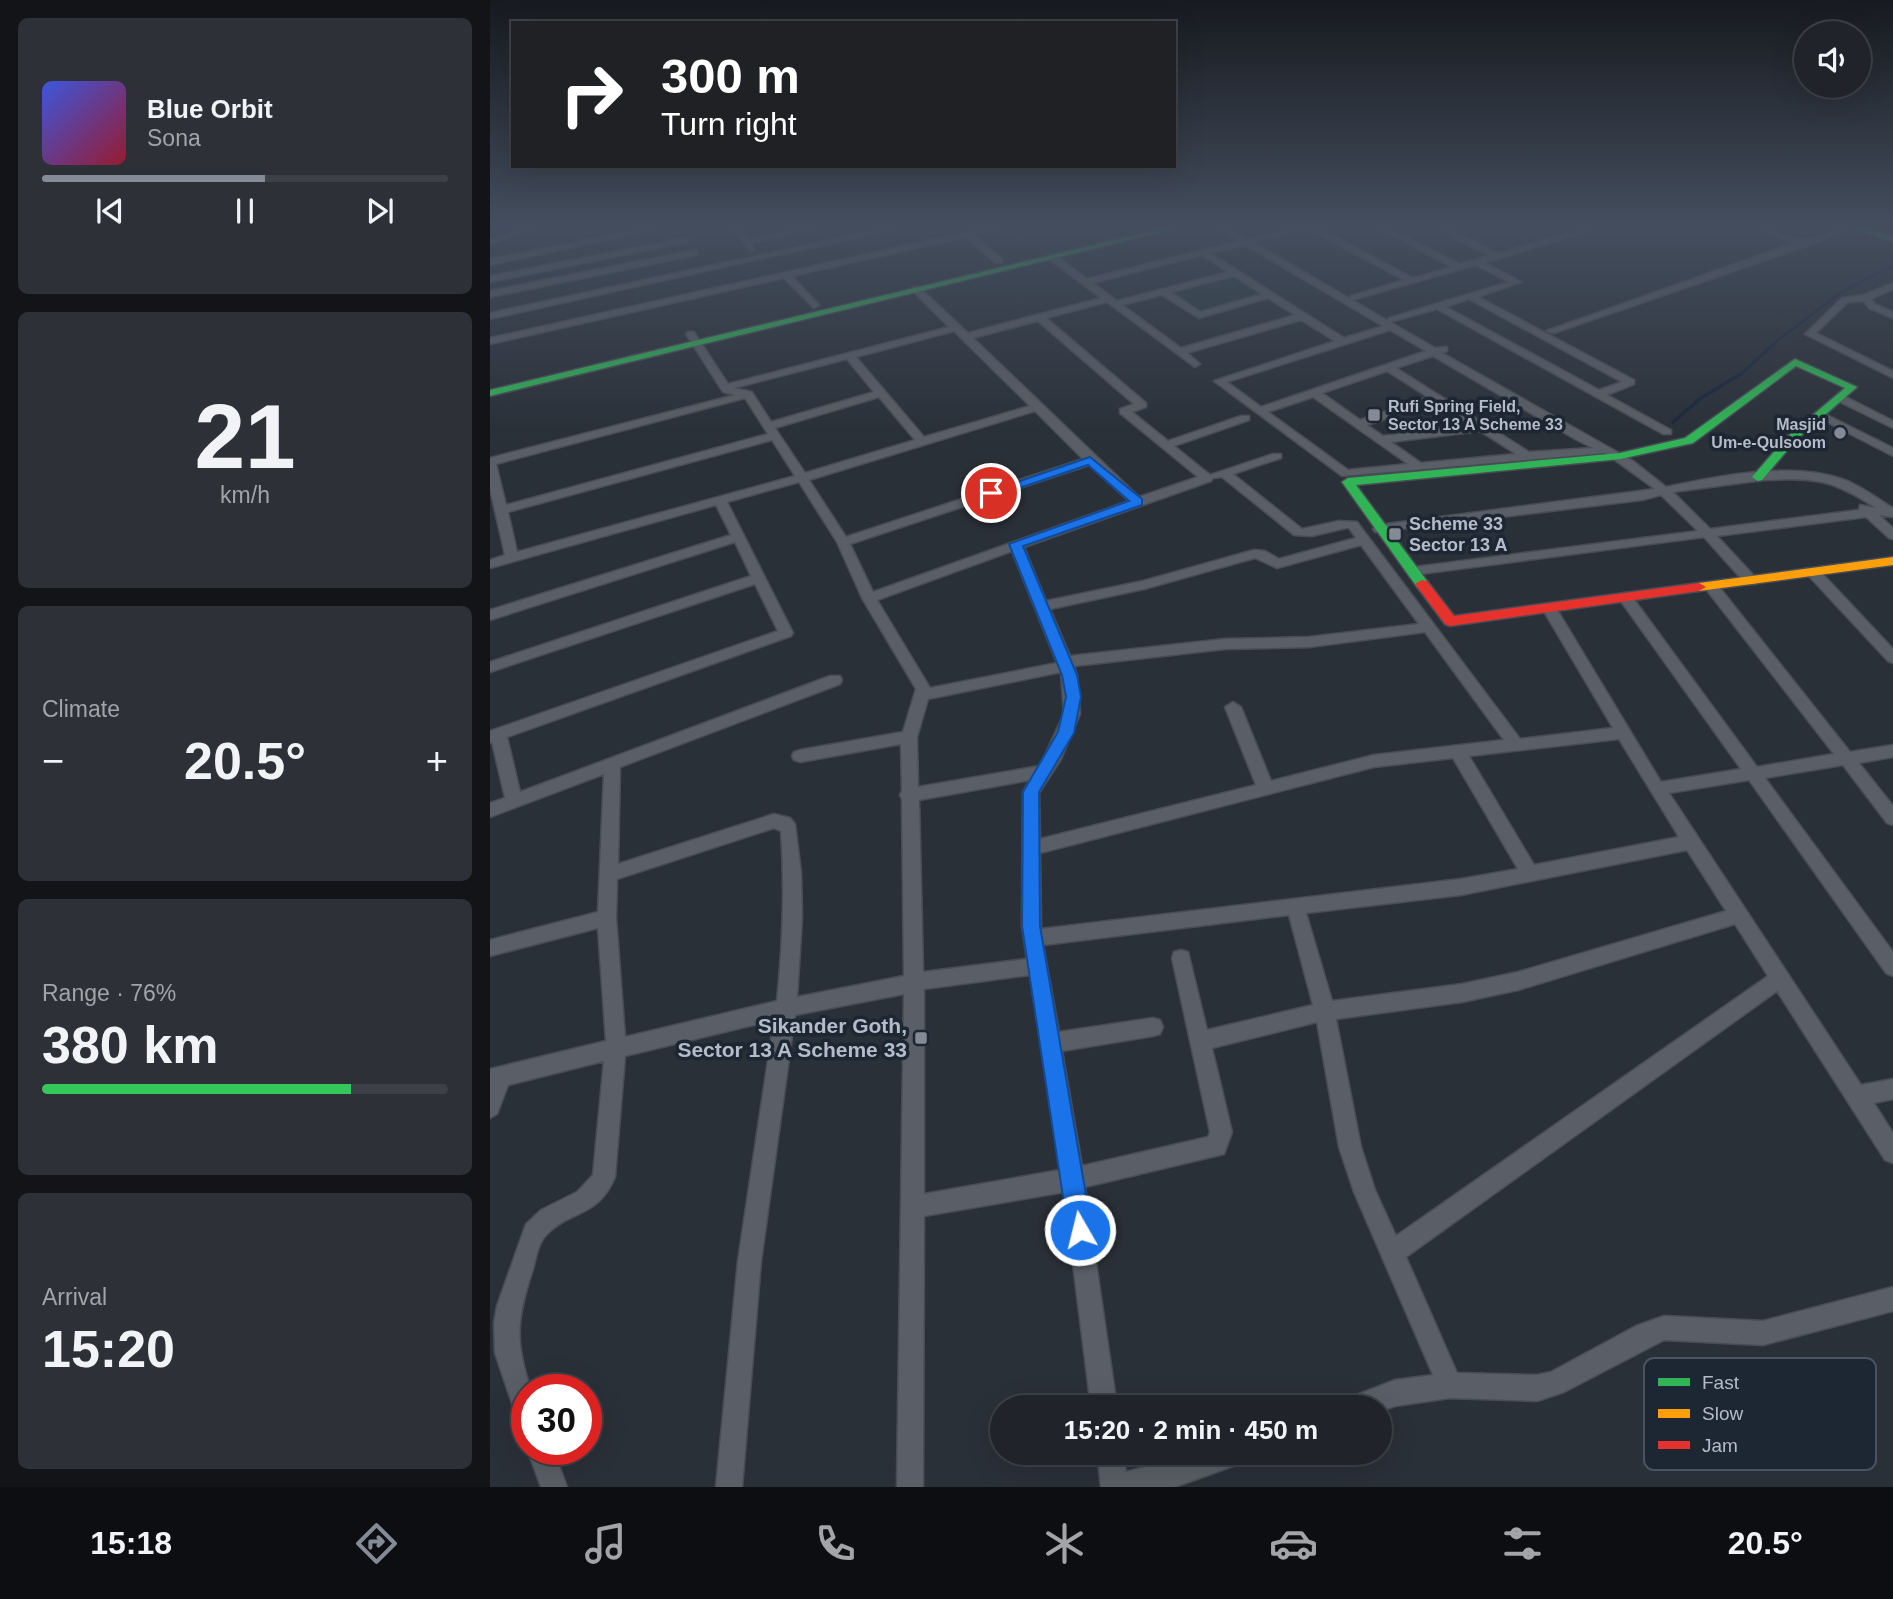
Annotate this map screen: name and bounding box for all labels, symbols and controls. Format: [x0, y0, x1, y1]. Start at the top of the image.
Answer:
map controls [1794, 21, 1871, 98]
button: sound [1794, 21, 1871, 98]
icon: right [546, 49, 637, 140]
text: 300 m [661, 49, 800, 103]
text: Blue Orbit [147, 94, 273, 124]
text: Turn right [661, 106, 797, 142]
text: Sona [147, 125, 201, 151]
icon: previous [91, 192, 129, 230]
icon: pause [226, 192, 264, 230]
icon: next [361, 192, 399, 230]
text: 21 [194, 386, 296, 487]
place label: Rufi Spring Field, Sector 13 A Scheme 33 [1388, 398, 1563, 433]
marker: Rufi Spring Field, Sector 13 A Scheme 33 [1366, 407, 1382, 423]
place label: Masjid Um-e-Qulsoom [1711, 416, 1826, 451]
marker: Masjid Um-e-Qulsoom [1832, 425, 1848, 441]
pin [961, 463, 1021, 523]
icon: arrive [972, 474, 1010, 512]
text: km/h [220, 482, 270, 508]
place label: Scheme 33 Sector 13 A [1409, 514, 1507, 555]
marker: Scheme 33 Sector 13 A [1387, 526, 1403, 542]
text: Climate [42, 696, 120, 722]
text: 20.5° [184, 732, 306, 790]
text: − [42, 740, 64, 782]
text: + [426, 740, 448, 782]
text: Range · 76% [42, 980, 176, 1006]
place label: Sikander Goth, Sector 13 A Scheme 33 [677, 1014, 907, 1061]
text: 380 km [42, 1016, 218, 1074]
marker: Sikander Goth, Sector 13 A Scheme 33 [913, 1030, 929, 1046]
position arrow [1043, 1193, 1117, 1267]
text: Arrival [42, 1284, 107, 1310]
text: 15:20 [42, 1320, 175, 1378]
legend [1644, 1358, 1876, 1470]
text: Fast [1702, 1372, 1740, 1393]
speed limit sign: 30 [511, 1374, 602, 1465]
text: Slow [1702, 1403, 1743, 1424]
text: 15:20 · 2 min · 450 m [1064, 1415, 1318, 1445]
text: Jam [1702, 1435, 1738, 1456]
icon: directions [352, 1519, 401, 1568]
icon: music [581, 1519, 630, 1568]
icon: phone [811, 1519, 860, 1568]
icon: climate [1040, 1519, 1089, 1568]
icon: car [1269, 1519, 1318, 1568]
icon: filters [1498, 1519, 1547, 1568]
text: 15:18 [90, 1525, 172, 1561]
text: 20.5° [1728, 1525, 1803, 1561]

